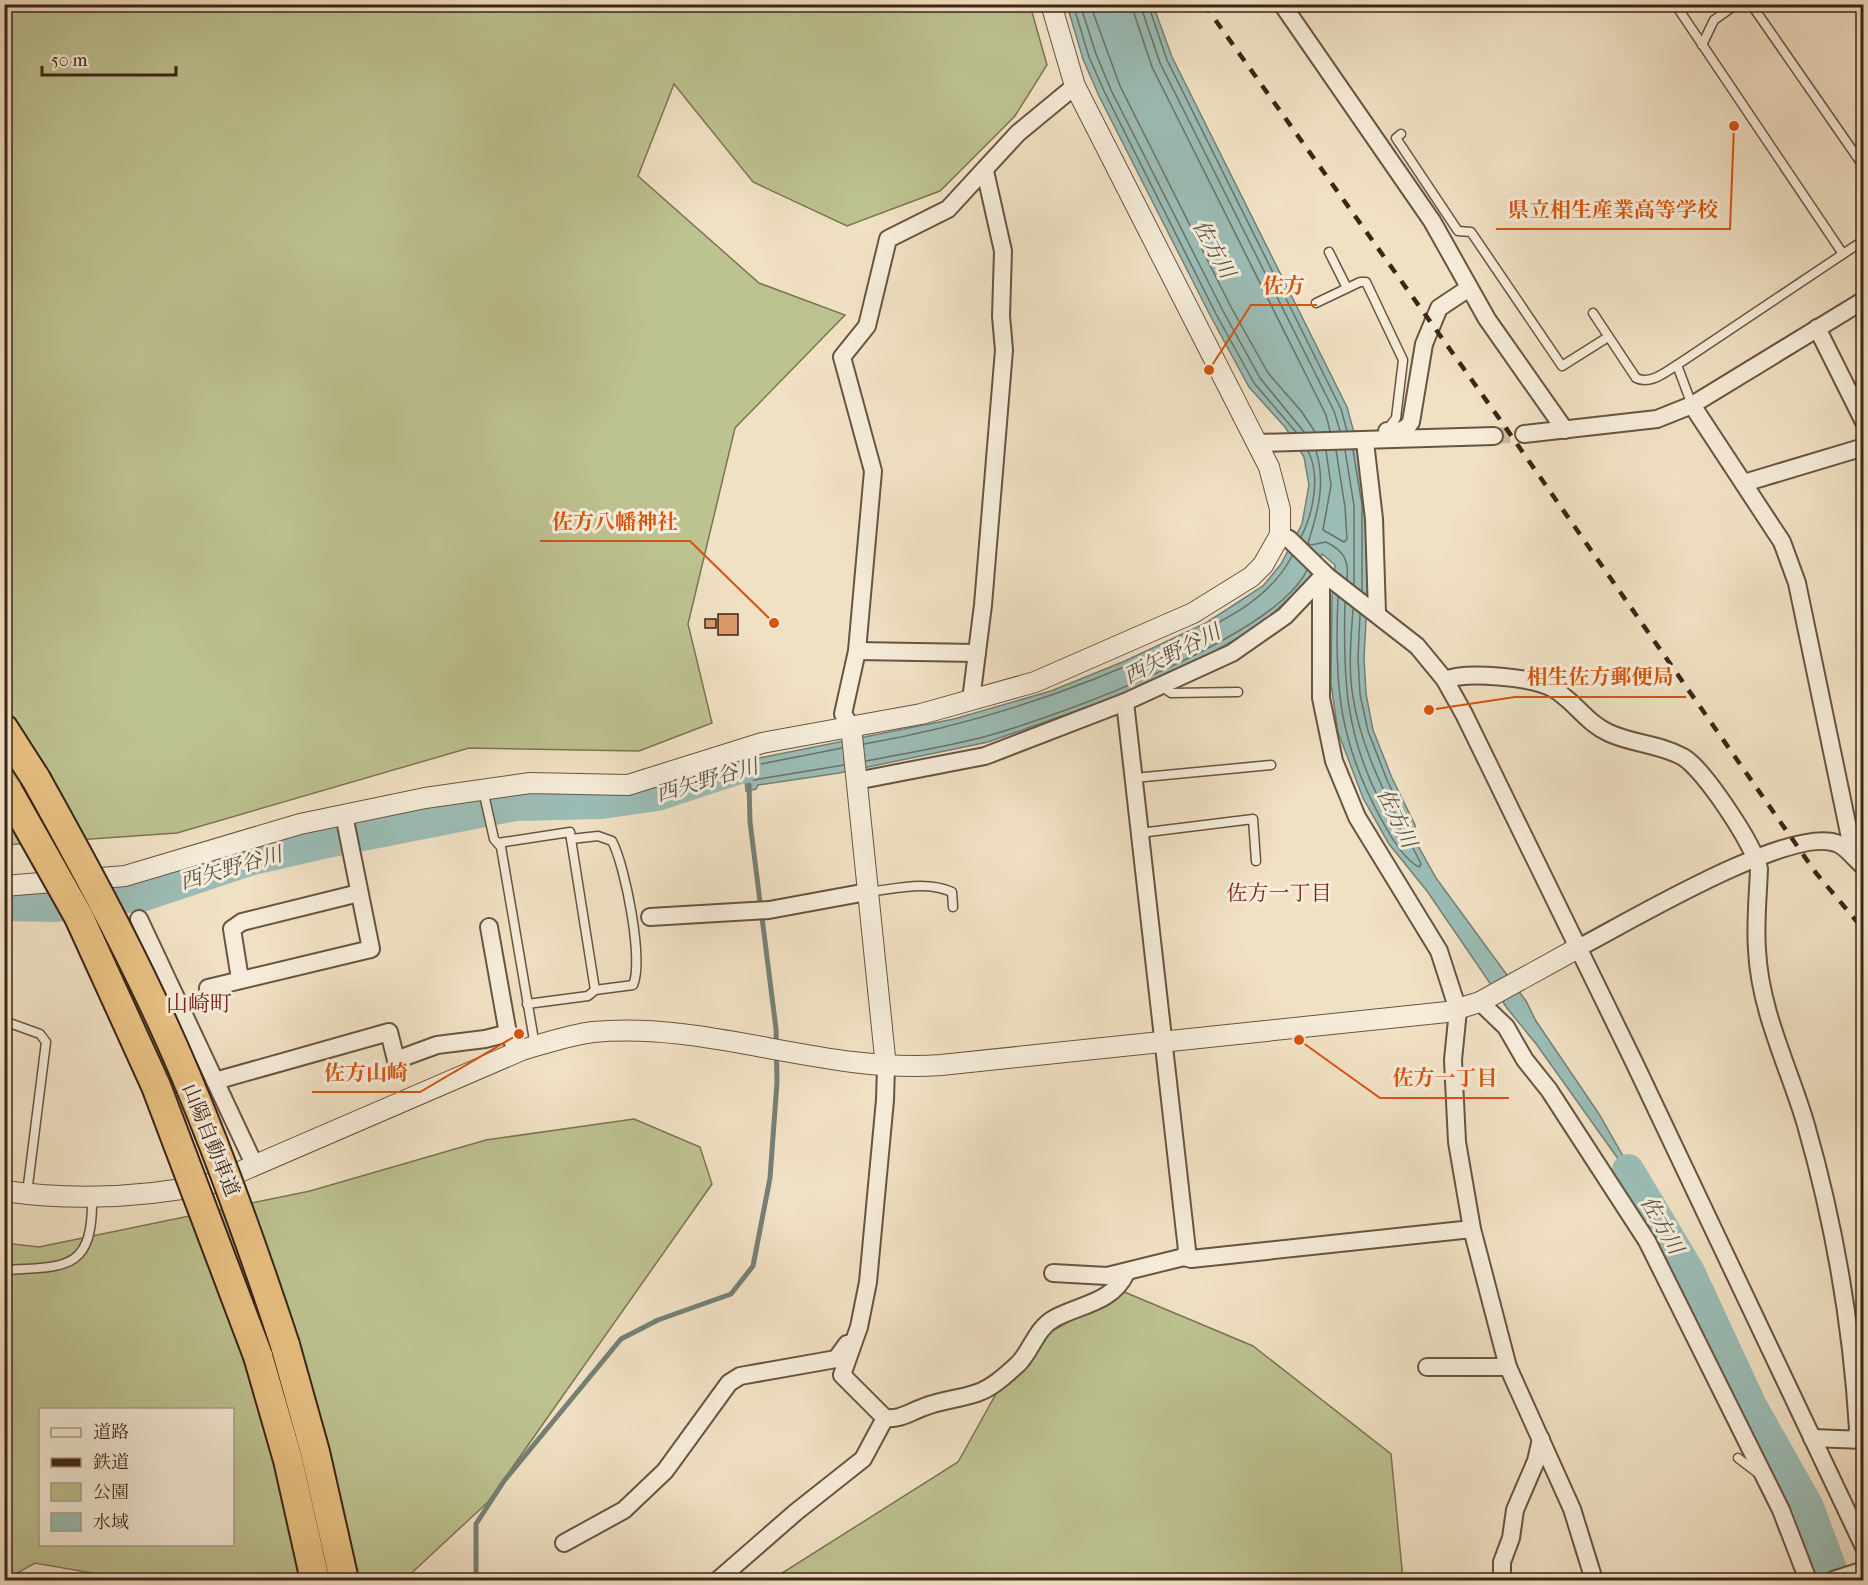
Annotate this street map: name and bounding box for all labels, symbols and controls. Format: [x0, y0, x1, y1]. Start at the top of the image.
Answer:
scale bar [42, 39, 176, 77]
text: 50 m [51, 50, 88, 71]
callout: 県立相生産業高等学校 [1496, 190, 1730, 229]
text: 県立相生産業高等学校 [1508, 198, 1718, 222]
water label: 佐方川 [1188, 216, 1241, 284]
callout: 佐方 [1251, 266, 1317, 305]
text: 佐方 [1263, 274, 1305, 298]
callout: 佐方八幡神社 [540, 502, 690, 541]
text: 佐方八幡神社 [552, 510, 678, 534]
water label: 西矢野谷川 [1120, 619, 1226, 689]
callout: 相生佐方郵便局 [1515, 658, 1686, 697]
text: 相生佐方郵便局 [1527, 665, 1674, 689]
water label: 西矢野谷川 [653, 753, 763, 806]
water label: 佐方川 [1372, 784, 1422, 853]
water label: 西矢野谷川 [177, 841, 287, 894]
district label: 佐方一丁目 [1227, 881, 1332, 905]
district label: 山崎町 [166, 991, 232, 1017]
callout: 佐方山崎 [312, 1053, 420, 1092]
callout: 佐方一丁目 [1380, 1059, 1509, 1098]
text: 佐方山崎 [324, 1061, 408, 1085]
text: 佐方一丁目 [1393, 1066, 1498, 1090]
street label: 山陽自動車道 [178, 1080, 244, 1200]
water label: 佐方川 [1636, 1192, 1689, 1260]
legend [39, 1408, 234, 1546]
text: 道路 [93, 1422, 129, 1443]
text: 鉄道 [93, 1452, 129, 1473]
text: 公園 [93, 1482, 129, 1503]
text: 水域 [93, 1512, 129, 1533]

